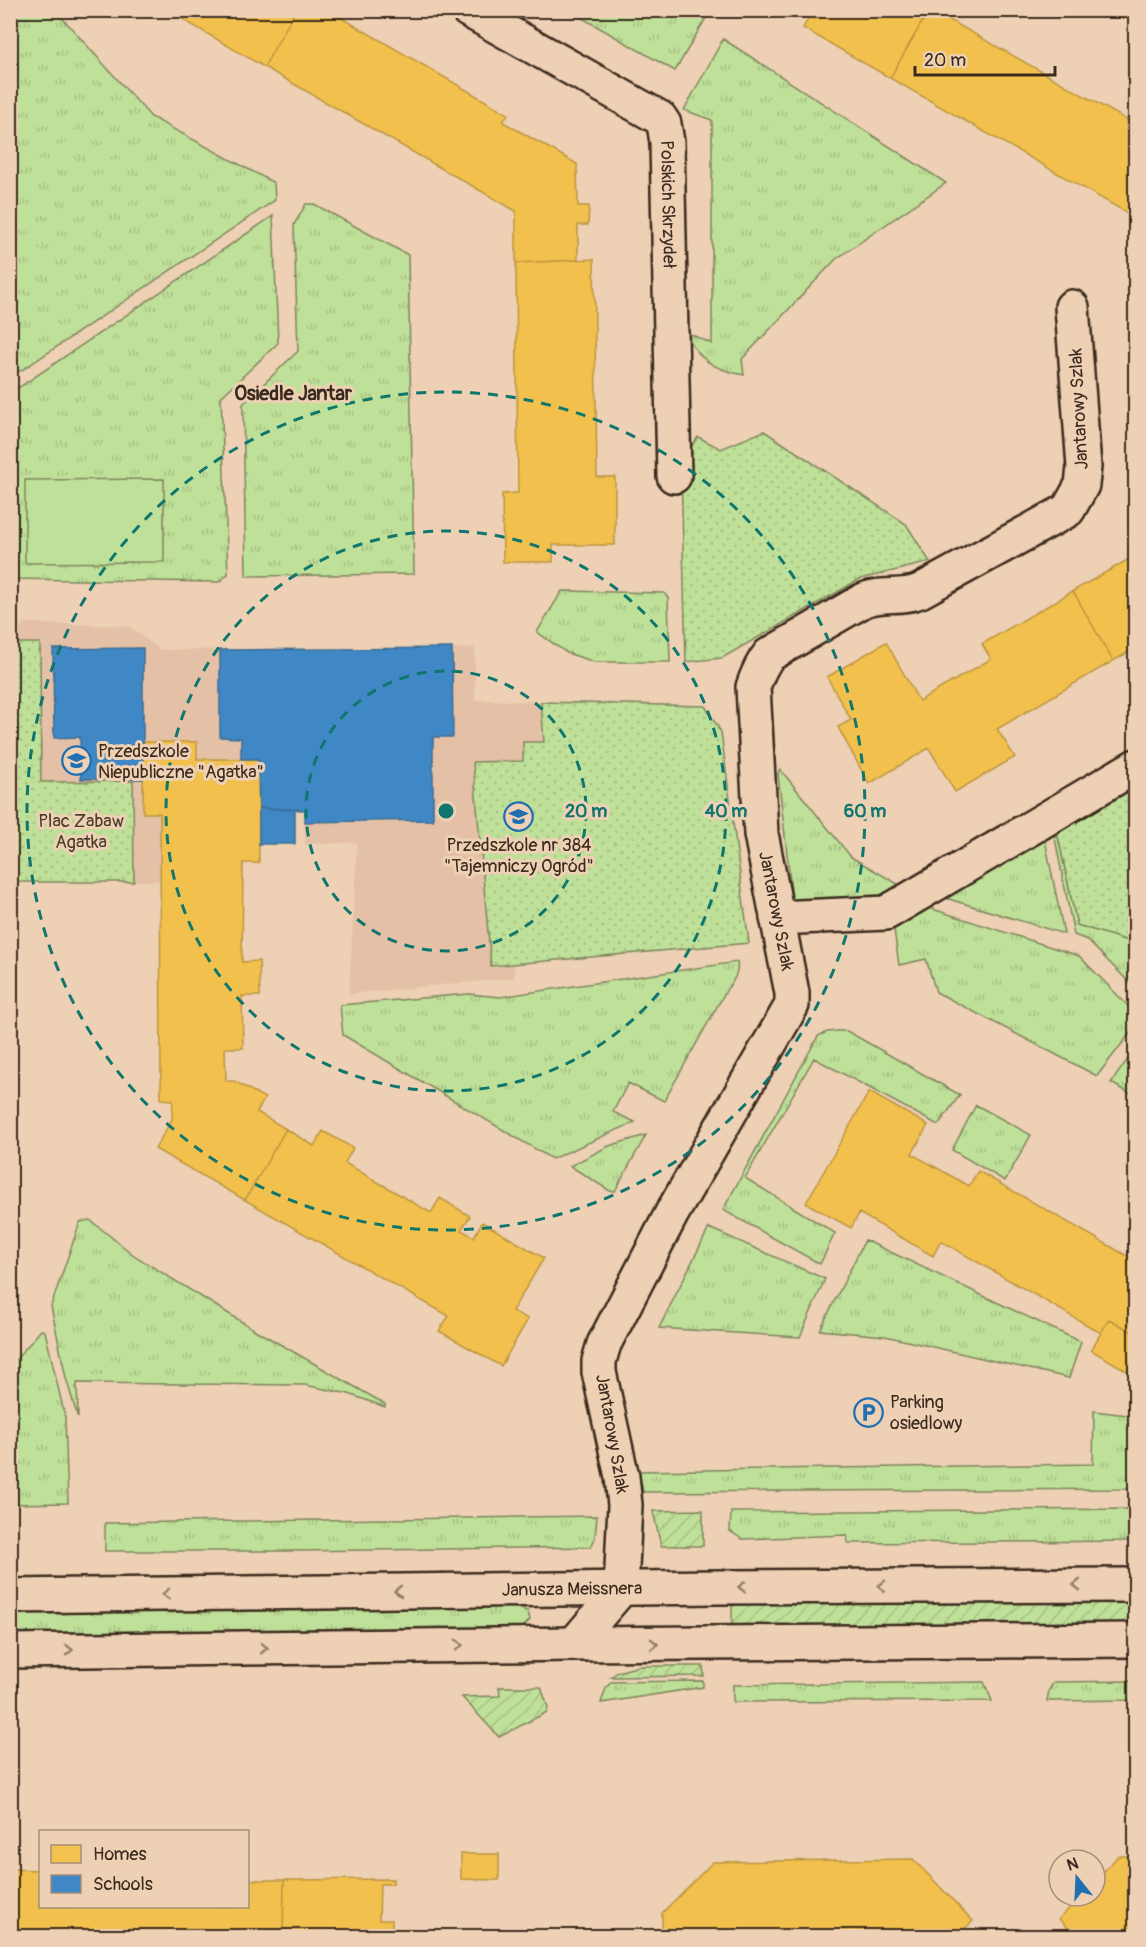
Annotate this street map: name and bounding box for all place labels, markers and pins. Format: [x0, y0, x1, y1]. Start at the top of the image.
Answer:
place label: Przedszkole Niepubliczne "Agatka" [98, 740, 264, 784]
school or university icon: Przedszkole Niepubliczne "Agatka" [61, 745, 93, 777]
school or university icon: Przedszkole nr 384 "Tajemniczy Ogród" [503, 800, 535, 832]
centre of rings [436, 801, 456, 821]
place label: Przedszkole nr 384 "Tajemniczy Ogród" [444, 834, 594, 878]
place label: Parking osiedlowy [890, 1391, 963, 1435]
parking icon: Parking osiedlowy [853, 1396, 885, 1428]

